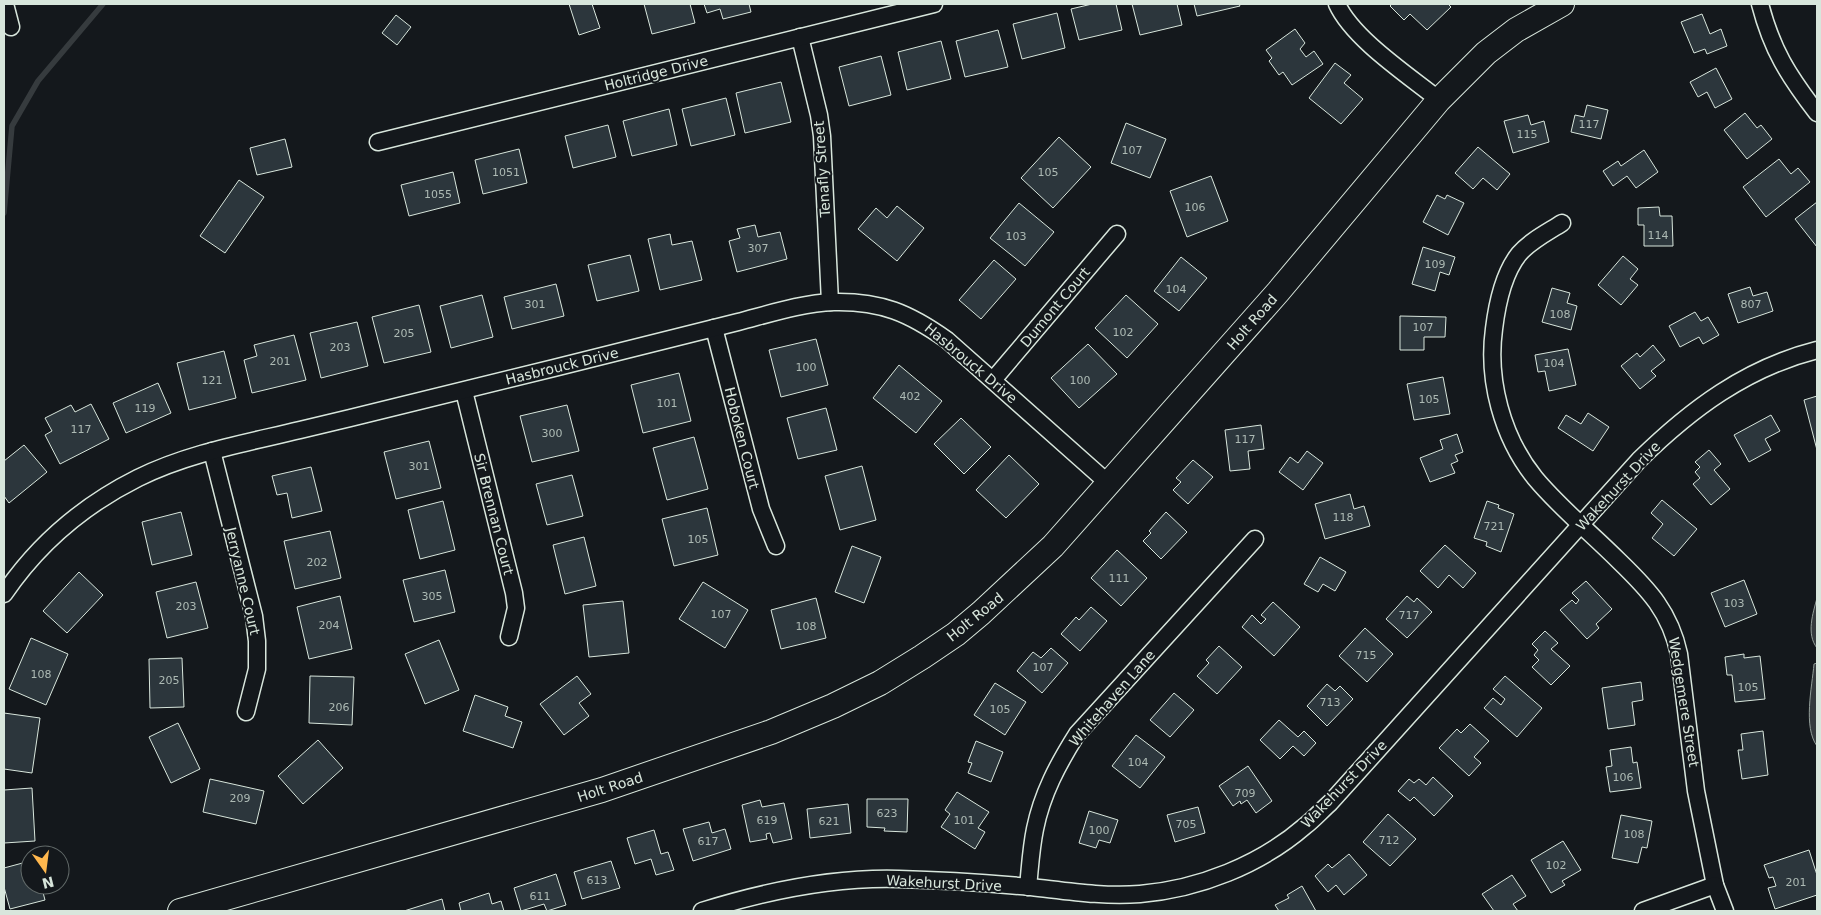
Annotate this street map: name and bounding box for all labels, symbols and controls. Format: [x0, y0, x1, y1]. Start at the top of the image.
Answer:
street label: Holtridge Drive [603, 52, 709, 94]
house number: 117 [1579, 118, 1600, 131]
street label: Tenafly Street [811, 120, 833, 219]
house number: 115 [1517, 128, 1538, 141]
house number: 107 [1122, 144, 1143, 157]
house number: 1051 [492, 166, 520, 179]
house number: 105 [1038, 166, 1059, 179]
house number: 1055 [424, 188, 452, 201]
house number: 106 [1185, 201, 1206, 214]
house number: 114 [1648, 229, 1669, 242]
house number: 103 [1006, 230, 1027, 243]
house number: 307 [748, 242, 769, 255]
house number: 109 [1425, 258, 1446, 271]
street label: Dumont Court [1017, 264, 1093, 350]
house number: 104 [1166, 283, 1187, 296]
street label: Holt Road [1224, 291, 1280, 353]
house number: 301 [525, 298, 546, 311]
house number: 807 [1741, 298, 1762, 311]
house number: 108 [1550, 308, 1571, 321]
street label: Hasbrouck Drive [922, 320, 1020, 406]
house number: 107 [1413, 321, 1434, 334]
house number: 102 [1113, 326, 1134, 339]
house number: 205 [394, 327, 415, 340]
house number: 203 [330, 341, 351, 354]
street label: Hasbrouck Drive [504, 344, 620, 388]
house number: 201 [270, 355, 291, 368]
house number: 104 [1544, 357, 1565, 370]
house number: 100 [796, 361, 817, 374]
house number: 121 [202, 374, 223, 387]
house number: 100 [1070, 374, 1091, 387]
street label: Hoboken Court [722, 385, 763, 491]
house number: 402 [900, 390, 921, 403]
house number: 105 [1419, 393, 1440, 406]
house number: 101 [657, 397, 678, 410]
house number: 119 [135, 402, 156, 415]
house number: 117 [71, 423, 92, 436]
house number: 300 [542, 427, 563, 440]
house number: 117 [1235, 433, 1256, 446]
street label: Wakehurst Drive [1573, 438, 1663, 534]
street label: Sir Brennan Court [471, 452, 517, 577]
house number: 301 [409, 460, 430, 473]
house number: 118 [1333, 511, 1354, 524]
house number: 721 [1484, 520, 1505, 533]
street label: Jerryanne Court [223, 525, 263, 637]
house number: 105 [688, 533, 709, 546]
house number: 202 [307, 556, 328, 569]
house number: 111 [1109, 572, 1130, 585]
street label: Holt Road [944, 589, 1006, 645]
house number: 305 [422, 590, 443, 603]
house number: 103 [1724, 597, 1745, 610]
house number: 203 [176, 600, 197, 613]
house number: 107 [711, 608, 732, 621]
house number: 717 [1399, 609, 1420, 622]
house number: 204 [319, 619, 340, 632]
house number: 108 [796, 620, 817, 633]
street label: Wedgemere Street [1666, 636, 1702, 769]
street label: Whitehaven Lane [1066, 647, 1158, 749]
house number: 715 [1356, 649, 1377, 662]
house number: 107 [1033, 661, 1054, 674]
house number: 108 [31, 668, 52, 681]
house number: 205 [159, 674, 180, 687]
house number: 105 [1738, 681, 1759, 694]
house number: 713 [1320, 696, 1341, 709]
house number: 206 [329, 701, 350, 714]
house number: 105 [990, 703, 1011, 716]
street label: Wakehurst Drive [1298, 737, 1390, 831]
house number: 104 [1128, 756, 1149, 769]
street label: Holt Road [575, 769, 645, 805]
house number: 106 [1613, 771, 1634, 784]
house number: 709 [1235, 787, 1256, 800]
house number: 209 [230, 792, 251, 805]
house number: 623 [877, 807, 898, 820]
house number: 619 [757, 814, 778, 827]
house number: 101 [954, 814, 975, 827]
house number: 621 [819, 815, 840, 828]
house number: 705 [1176, 818, 1197, 831]
house number: 100 [1089, 824, 1110, 837]
house number: 108 [1624, 828, 1645, 841]
house number: 712 [1379, 834, 1400, 847]
house number: 617 [698, 835, 719, 848]
north arrow [20, 845, 70, 895]
house number: 102 [1546, 859, 1567, 872]
street label: Wakehurst Drive [886, 872, 1002, 894]
text: N [41, 873, 56, 892]
house number: 613 [587, 874, 608, 887]
house number: 201 [1786, 876, 1807, 889]
house number: 611 [530, 890, 551, 903]

